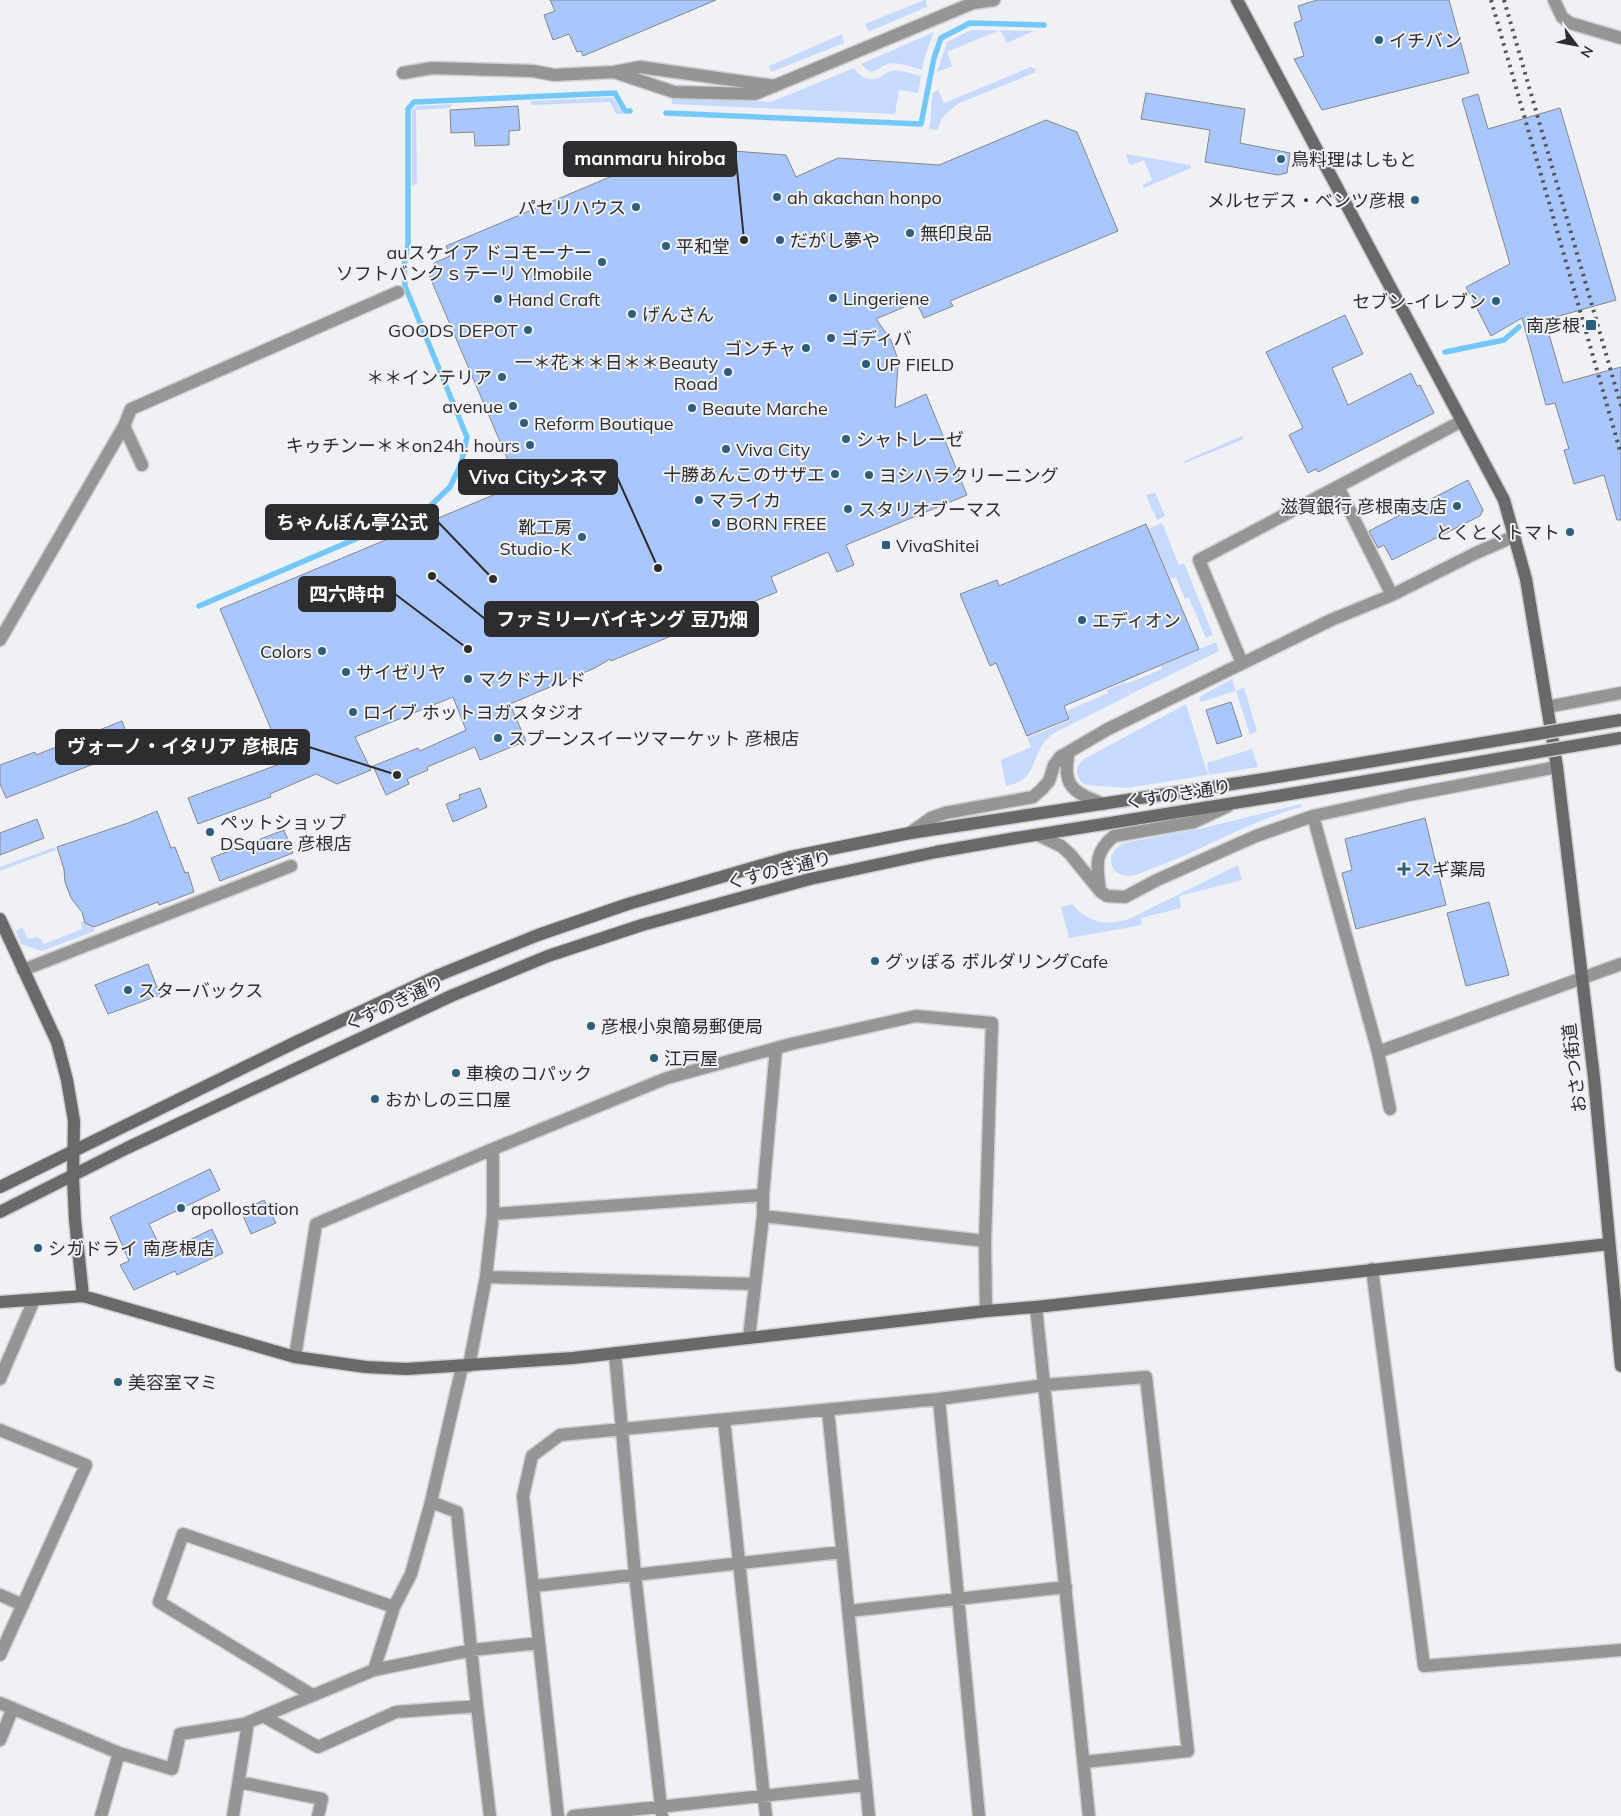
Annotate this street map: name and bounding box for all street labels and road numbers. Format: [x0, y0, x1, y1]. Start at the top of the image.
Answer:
street label: くすのき通り [1123, 774, 1233, 814]
street label: くすのき通り [724, 846, 834, 894]
street label: くすのき通り [340, 970, 448, 1036]
street label: おさつ街道 [1557, 1022, 1591, 1114]

